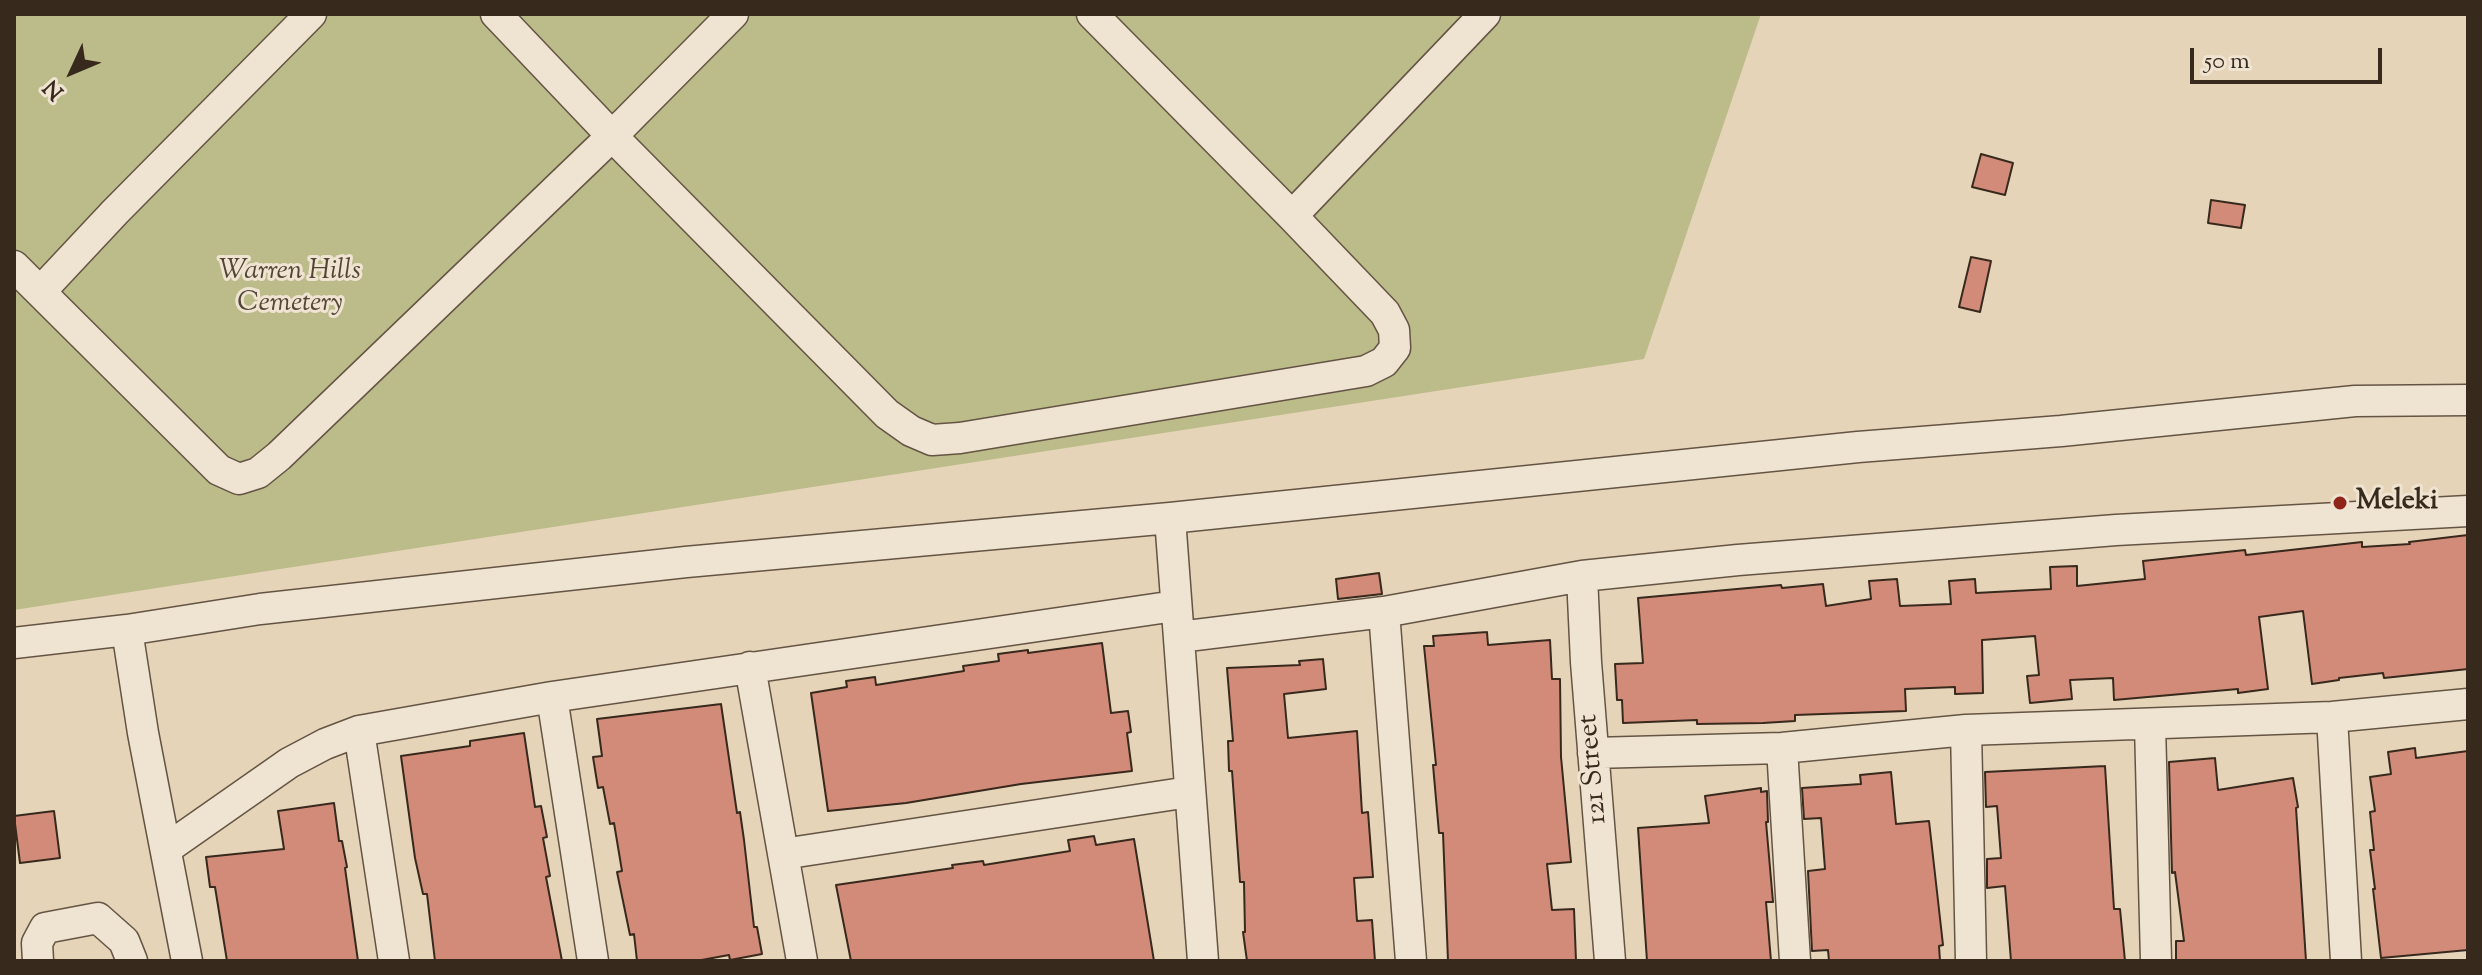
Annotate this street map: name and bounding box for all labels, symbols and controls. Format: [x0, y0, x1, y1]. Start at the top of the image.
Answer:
north arrow [32, 32, 112, 112]
scale bar [2194, 32, 2386, 82]
text: 50 m [2204, 45, 2250, 79]
text: N [37, 71, 72, 106]
park label: Warren Hills Cemetery [219, 256, 361, 322]
place label: Meleki [2356, 486, 2438, 520]
marker: Meleki [2331, 494, 2349, 512]
street label: 121 Street [1573, 713, 1617, 825]

